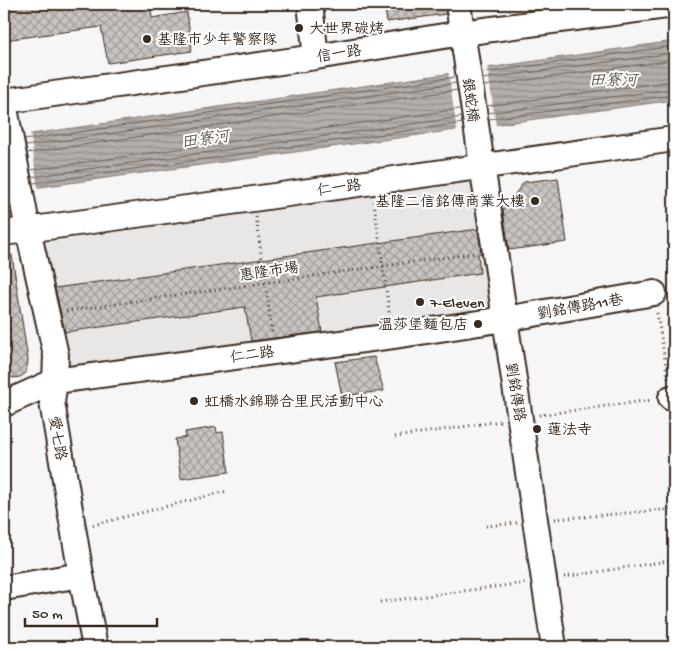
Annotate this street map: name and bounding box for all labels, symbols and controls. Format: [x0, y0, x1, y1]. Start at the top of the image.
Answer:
place label: 大世界碳烤 [309, 20, 384, 39]
marker: 大世界碳烤 [293, 22, 305, 34]
place label: 基隆市少年警察隊 [157, 31, 277, 50]
marker: 基隆市少年警察隊 [141, 33, 153, 45]
street label: 信一路 [316, 43, 363, 67]
water label: 田寮河 [589, 71, 640, 92]
street label: 銀蛇橋 [457, 77, 481, 124]
water label: 田寮河 [180, 126, 234, 154]
street label: 仁一路 [316, 177, 363, 201]
place label: 基隆二信銘傳商業大樓 [375, 193, 525, 212]
marker: 基隆二信銘傳商業大樓 [529, 195, 541, 207]
street label: 惠隆市場 [238, 260, 300, 286]
street label: 劉銘傳路11巷 [536, 292, 625, 324]
place label: 7-Eleven [429, 295, 484, 313]
marker: 7-Eleven [414, 296, 426, 308]
place label: 溫莎堡麵包店 [378, 316, 468, 335]
marker: 溫莎堡麵包店 [472, 318, 484, 330]
street label: 仁二路 [229, 344, 276, 368]
street label: 劉銘傳路 [500, 361, 528, 423]
place label: 虹橋水錦聯合里民活動中心 [204, 393, 384, 412]
marker: 虹橋水錦聯合里民活動中心 [188, 395, 200, 407]
street label: 愛七路 [43, 415, 69, 462]
place label: 蓮法寺 [547, 422, 592, 440]
marker: 蓮法寺 [531, 423, 543, 435]
scale bar [25, 596, 158, 628]
text: 50 m [32, 606, 63, 624]

